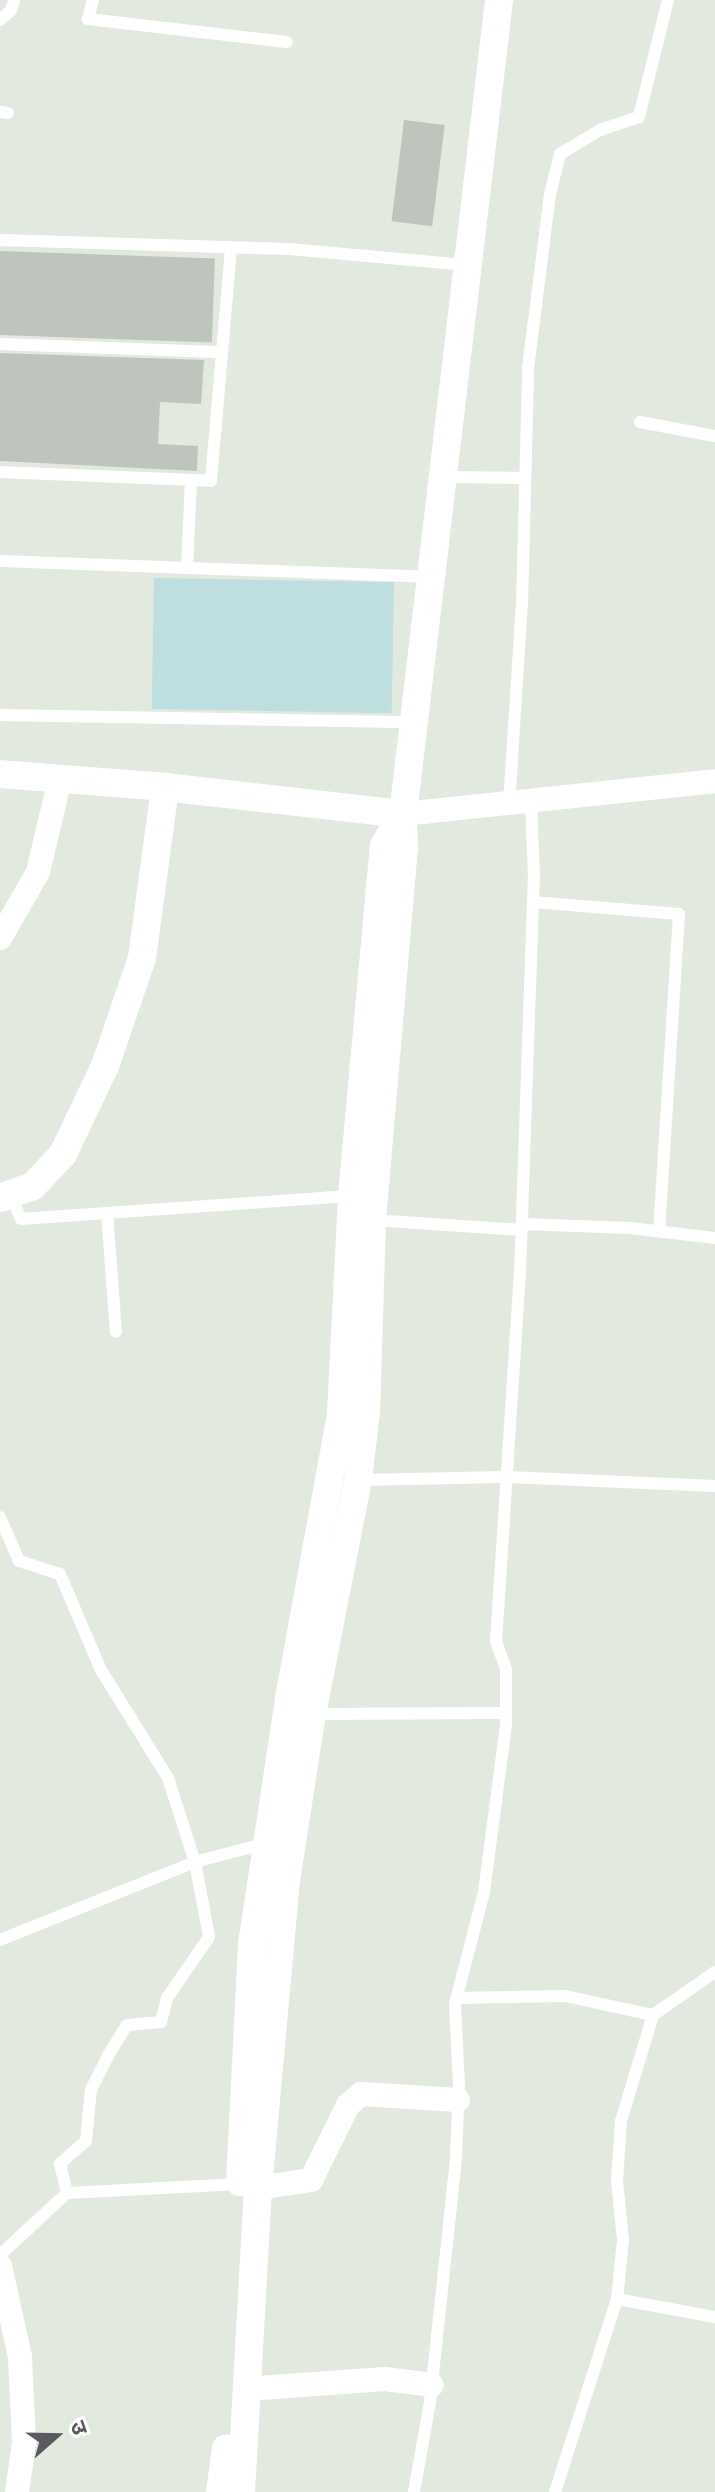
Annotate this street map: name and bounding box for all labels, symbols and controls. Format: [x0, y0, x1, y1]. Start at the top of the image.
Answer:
north arrow [16, 2396, 96, 2476]
text: उ [64, 2417, 94, 2438]

